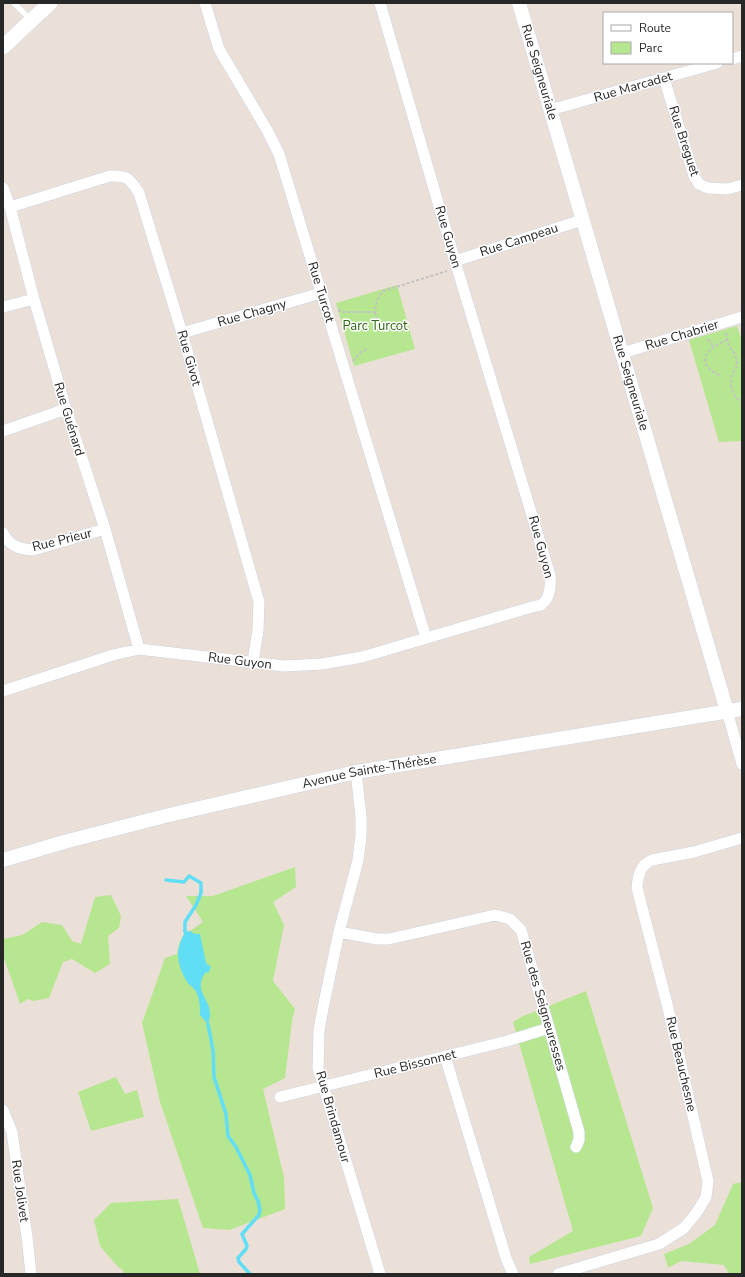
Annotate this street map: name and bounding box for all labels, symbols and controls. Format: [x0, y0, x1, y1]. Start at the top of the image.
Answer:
legend [603, 12, 733, 64]
text: Route [639, 20, 671, 36]
street label: Rue Seigneuriale [517, 22, 562, 122]
text: Parc [639, 40, 663, 56]
street label: Rue Marcadet [592, 67, 675, 107]
street label: Rue Breguet [664, 104, 704, 179]
street label: Rue Guyon [431, 204, 465, 270]
street label: Rue Campeau [477, 219, 561, 261]
street label: Rue Turcot [303, 259, 339, 325]
street label: Rue Chagny [215, 294, 289, 331]
street label: Rue Chabrier [643, 315, 721, 355]
park label: Parc Turcot [342, 317, 408, 335]
street label: Rue Givot [172, 328, 206, 388]
street label: Rue Seigneuriale [608, 333, 653, 433]
street label: Rue Guénard [49, 380, 89, 458]
street label: Rue Guyon [524, 514, 558, 580]
street label: Rue Prieur [30, 524, 94, 556]
street label: Rue Guyon [207, 648, 273, 674]
street label: Avenue Sainte-Thérèse [300, 750, 438, 793]
street label: Rue des Seigneuresses [516, 939, 570, 1073]
street label: Rue Beauchesne [661, 1015, 701, 1113]
street label: Rue Bissonnet [372, 1045, 458, 1083]
street label: Rue Brindamour [311, 1069, 355, 1165]
street label: Rue Jolivet [7, 1159, 33, 1224]

